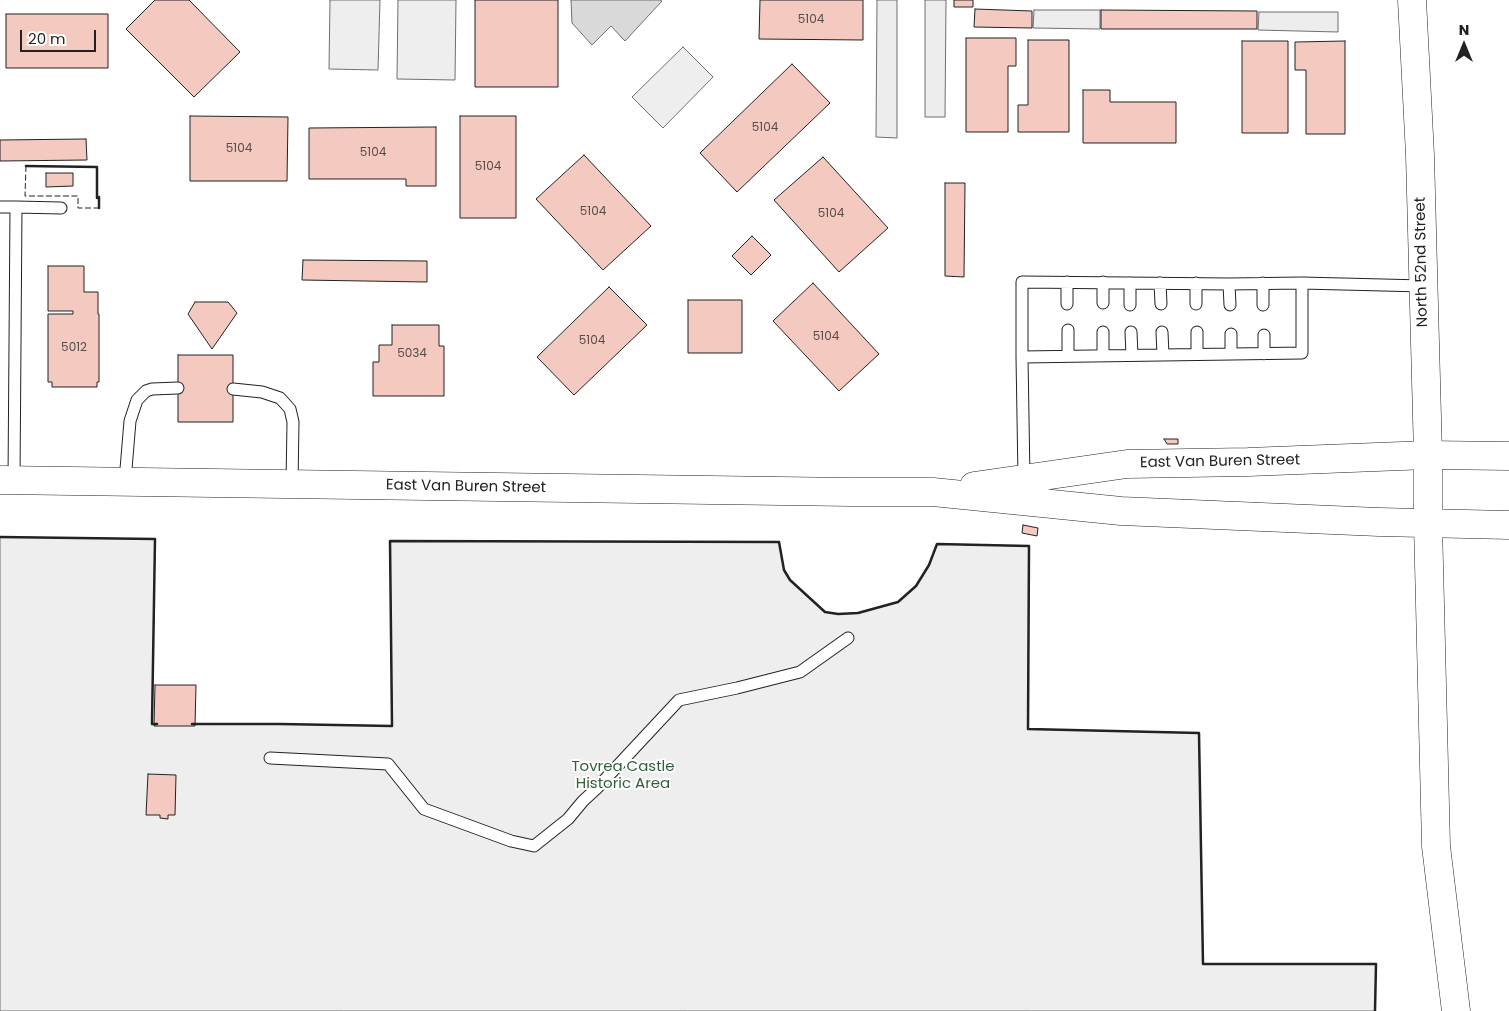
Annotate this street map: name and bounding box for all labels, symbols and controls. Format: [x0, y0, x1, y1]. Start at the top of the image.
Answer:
house number: 5104 [798, 13, 824, 27]
scale bar [22, 20, 99, 52]
north arrow [1439, 20, 1489, 70]
text: N [1459, 20, 1469, 40]
text: 20 m [28, 28, 66, 49]
house number: 5104 [752, 121, 778, 135]
house number: 5104 [226, 142, 252, 156]
house number: 5104 [360, 146, 386, 160]
house number: 5104 [475, 160, 501, 174]
street label: North 52nd Street [1412, 197, 1432, 327]
house number: 5104 [580, 205, 606, 219]
house number: 5104 [818, 207, 844, 221]
house number: 5104 [813, 330, 839, 344]
house number: 5104 [579, 334, 605, 348]
house number: 5012 [61, 341, 87, 355]
house number: 5034 [397, 347, 427, 361]
street label: East Van Buren Street [1140, 452, 1300, 472]
street label: East Van Buren Street [386, 477, 546, 497]
park label: Tovrea Castle Historic Area [571, 758, 675, 793]

